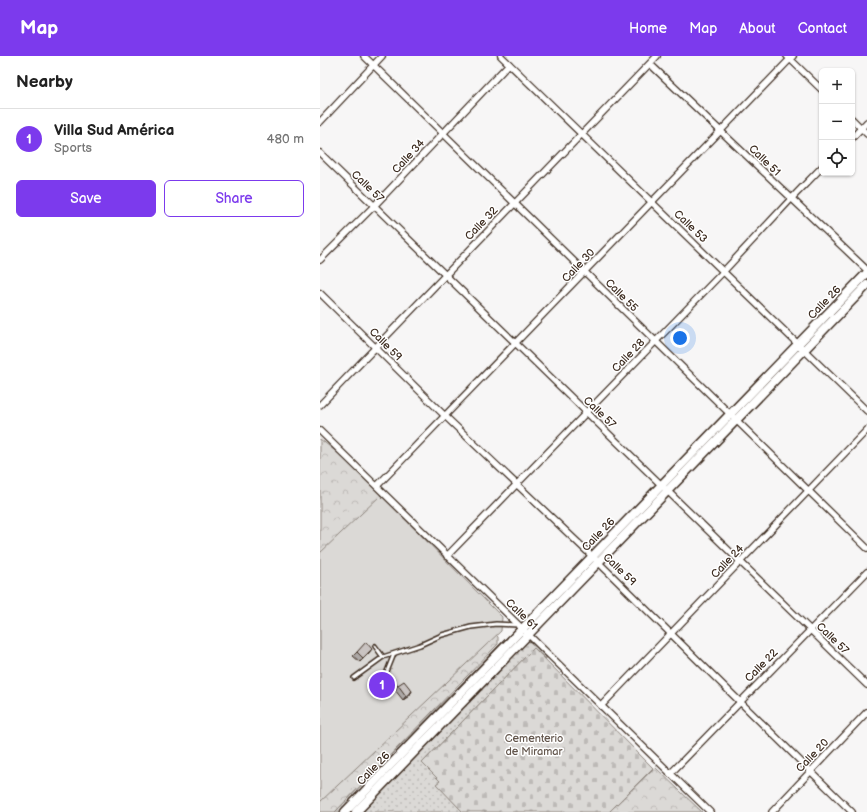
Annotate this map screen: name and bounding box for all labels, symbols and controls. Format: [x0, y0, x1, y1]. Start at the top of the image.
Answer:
text: Map [20, 17, 58, 40]
text: Home [629, 20, 667, 37]
text: Map [689, 20, 717, 37]
text: About [739, 20, 776, 37]
text: Contact [798, 20, 847, 37]
map controls [819, 68, 855, 176]
button: + [819, 68, 855, 104]
text: Nearby [16, 72, 73, 92]
button: − [819, 104, 855, 140]
text: Villa Sud América [54, 121, 174, 140]
text: 1 [26, 131, 32, 147]
text: 480 m [267, 131, 304, 147]
street label: Calle 34 [389, 136, 428, 176]
text: Sports [54, 140, 92, 156]
button: locate [819, 140, 855, 176]
street label: Calle 51 [746, 142, 783, 179]
street label: Calle 57 [349, 168, 387, 205]
button: Save [16, 180, 156, 217]
button: Share [164, 180, 304, 217]
street label: Calle 32 [462, 203, 501, 243]
street label: Calle 53 [671, 207, 710, 246]
street label: Calle 30 [559, 245, 598, 285]
street label: Calle 55 [603, 276, 641, 314]
street label: Calle 26 [805, 283, 844, 322]
street label: Calle 59 [367, 325, 405, 363]
your location [670, 328, 690, 348]
street label: Calle 28 [609, 336, 647, 375]
street label: Calle 57 [581, 394, 619, 431]
street label: Calle 26 [579, 515, 618, 554]
street label: Calle 24 [708, 542, 747, 581]
street label: Calle 59 [600, 550, 639, 588]
street label: Calle 61 [503, 596, 540, 633]
street label: Calle 57 [814, 620, 852, 657]
street label: Calle 22 [742, 646, 781, 685]
pin: 1 [369, 670, 395, 700]
park label: Cementerio de Miramar [505, 732, 564, 758]
street label: Calle 20 [793, 736, 832, 775]
street label: Calle 26 [354, 749, 393, 788]

